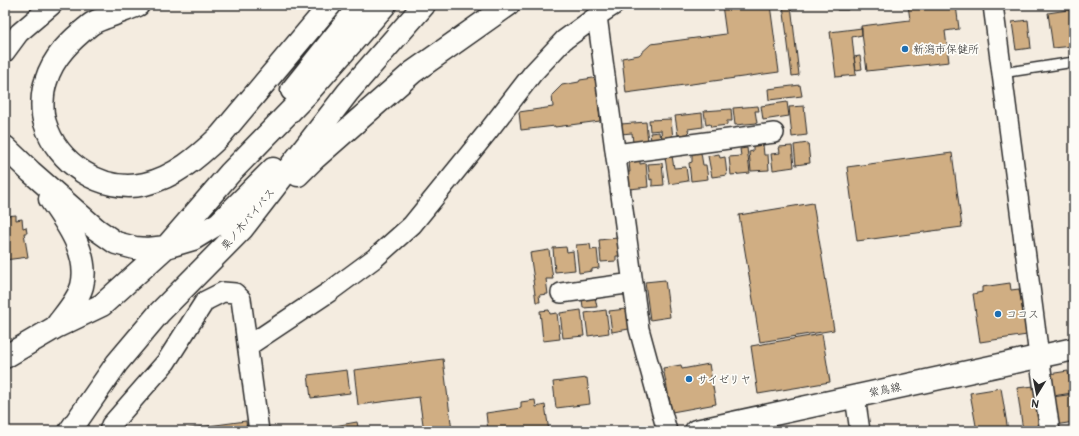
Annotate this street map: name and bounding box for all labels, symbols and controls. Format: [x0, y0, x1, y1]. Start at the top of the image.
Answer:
place label: 新潟市保健所 [913, 43, 979, 56]
marker: 新潟市保健所 [900, 44, 910, 54]
street label: 栗ノ木バイパス [218, 185, 278, 253]
place label: ココス [1006, 308, 1039, 321]
marker: ココス [993, 309, 1003, 319]
place label: サイゼリヤ [697, 373, 751, 386]
marker: サイゼリヤ [684, 374, 694, 384]
north arrow [1017, 374, 1057, 414]
street label: 紫鳥線 [868, 380, 902, 400]
text: N [1030, 396, 1040, 410]

